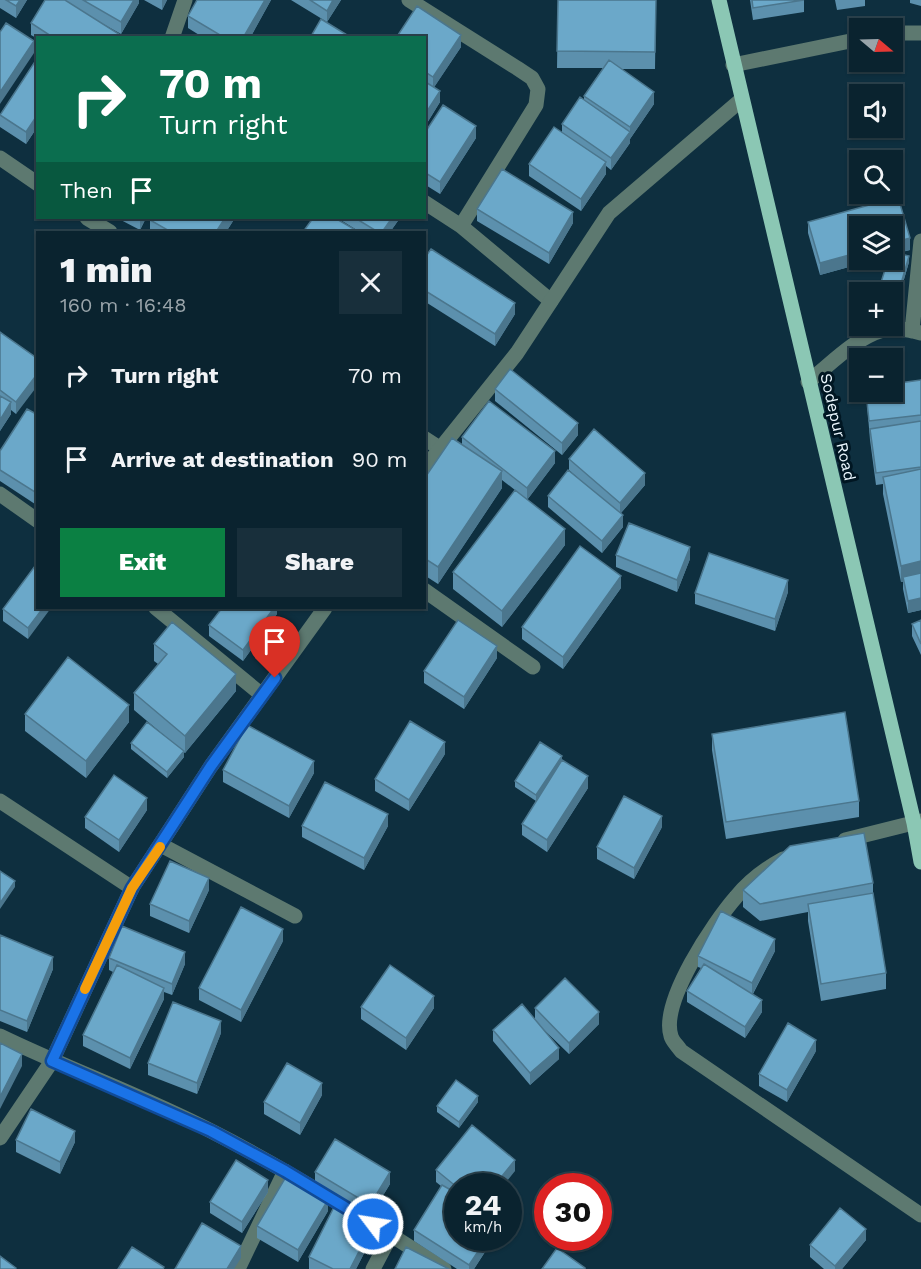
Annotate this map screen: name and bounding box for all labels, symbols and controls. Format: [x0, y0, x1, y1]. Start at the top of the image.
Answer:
north arrow [849, 18, 903, 72]
map controls [849, 18, 903, 402]
text: 70 m [159, 59, 262, 108]
icon: right [60, 60, 138, 138]
button: sound [849, 84, 903, 138]
text: Turn right [159, 109, 288, 141]
button: search [849, 150, 903, 204]
icon: arrive [125, 174, 158, 207]
text: Then [60, 178, 113, 203]
button: layers [849, 216, 903, 270]
text: 1 min [60, 249, 153, 291]
button: close [339, 251, 402, 314]
button: + [849, 282, 903, 336]
text: 160 m · 16:48 [60, 293, 186, 317]
button: − [849, 348, 903, 402]
icon: right [60, 359, 93, 392]
text: Turn right [111, 363, 218, 388]
text: 70 m [348, 363, 402, 388]
street label: Sodepur Road [816, 371, 860, 483]
icon: arrive [60, 443, 93, 476]
text: Arrive at destination [111, 447, 334, 472]
text: 90 m [352, 447, 407, 472]
button: Exit [60, 528, 225, 597]
button: Share [237, 528, 402, 597]
pin [249, 616, 300, 678]
icon: arrive [258, 625, 291, 658]
speed limit sign: 30 [534, 1173, 612, 1251]
text: 24 [465, 1187, 501, 1222]
position arrow [341, 1192, 405, 1256]
text: km/h [464, 1218, 502, 1236]

